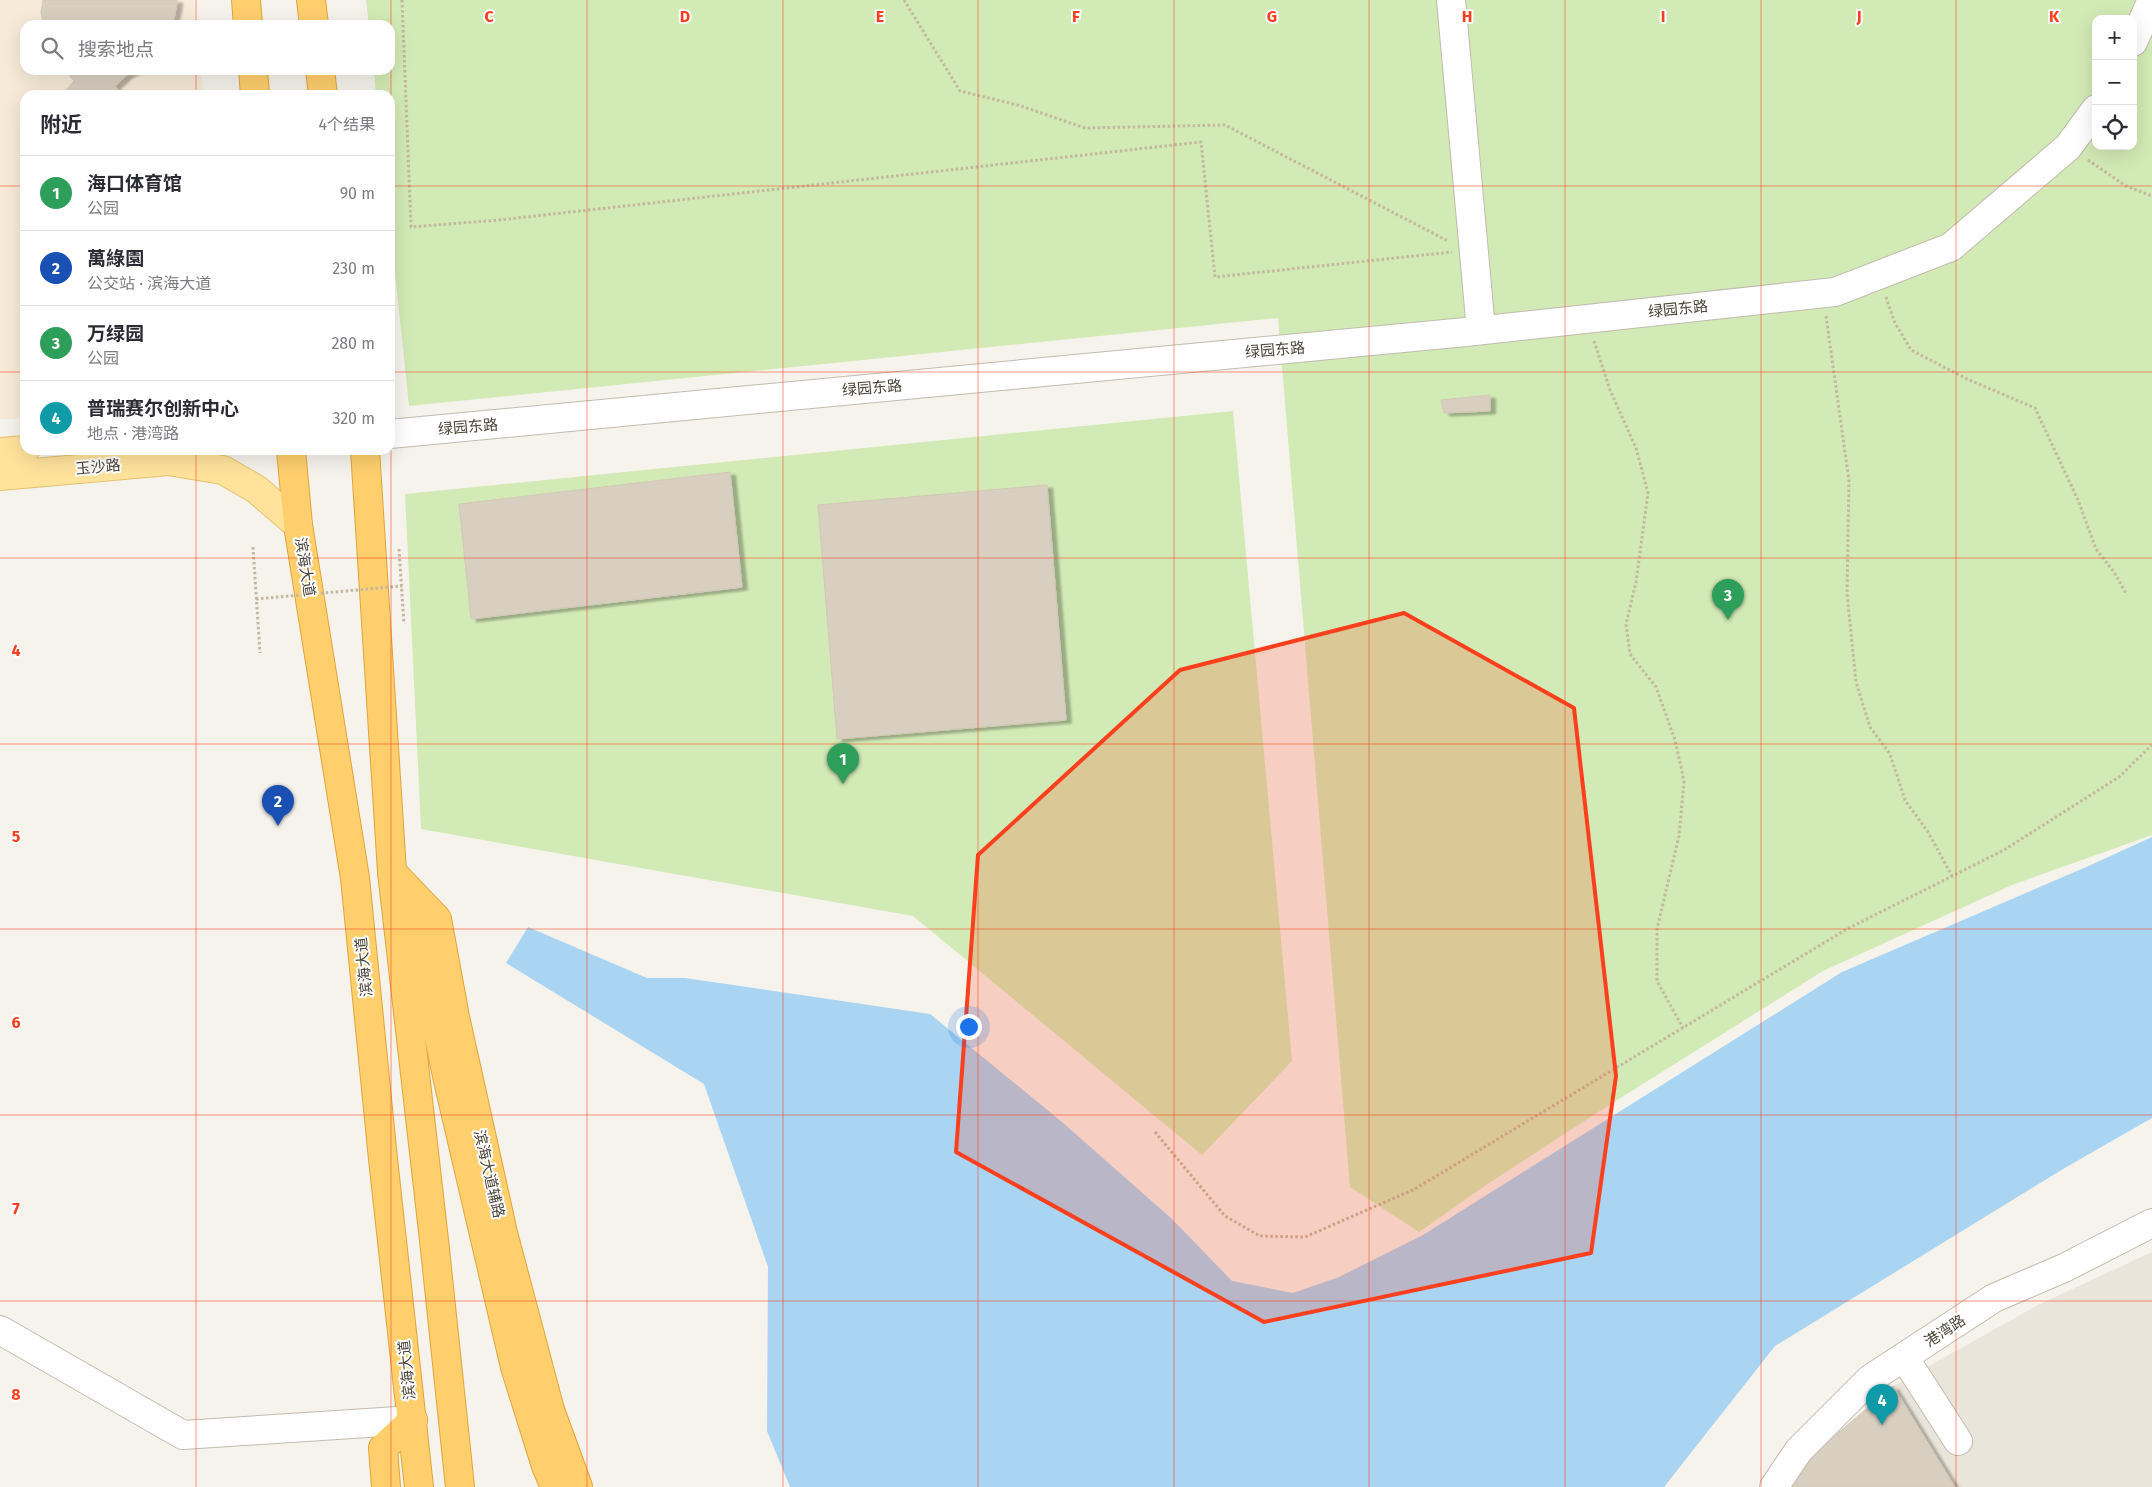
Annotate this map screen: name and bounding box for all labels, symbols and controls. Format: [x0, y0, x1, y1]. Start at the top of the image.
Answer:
text: C [484, 7, 494, 26]
text: D [680, 7, 690, 26]
text: E [876, 7, 884, 26]
text: F [1072, 7, 1080, 26]
text: G [1267, 7, 1277, 26]
text: H [1462, 7, 1472, 26]
text: I [1661, 7, 1665, 26]
text: J [1855, 7, 1862, 26]
text: K [2049, 7, 2060, 26]
map controls [2092, 15, 2137, 150]
button: + [2092, 15, 2137, 60]
search box [20, 20, 395, 75]
icon: search [38, 34, 66, 62]
text: 搜索地点 [78, 38, 154, 61]
button: − [2092, 60, 2137, 105]
button: locate [2092, 105, 2137, 150]
text: 附近 [40, 112, 82, 138]
text: 4个结果 [318, 115, 375, 134]
text: 海口体育馆 [87, 172, 182, 195]
text: 1 [52, 184, 60, 203]
text: 90 m [340, 184, 375, 203]
text: 公园 [87, 199, 119, 218]
text: 萬綠園 [87, 247, 144, 270]
text: 2 [52, 259, 60, 278]
text: 230 m [332, 259, 375, 278]
text: 公交站 · 滨海大道 [87, 274, 211, 293]
street label: 绿园东路 [1647, 297, 1709, 321]
text: 万绿园 [87, 322, 144, 345]
text: 3 [52, 334, 60, 353]
text: 280 m [331, 334, 375, 353]
street label: 绿园东路 [1244, 338, 1306, 362]
text: 公园 [87, 349, 119, 368]
street label: 绿园东路 [841, 376, 903, 400]
text: 普瑞赛尔创新中心 [87, 397, 239, 420]
text: 4 [51, 409, 61, 428]
text: 320 m [332, 409, 375, 428]
street label: 绿园东路 [437, 415, 499, 439]
text: 地点 · 港湾路 [87, 424, 179, 443]
street label: 玉沙路 [75, 456, 121, 478]
street label: 滨海大道 [291, 536, 319, 598]
pin: 3 [1712, 579, 1744, 620]
text: 4 [11, 641, 21, 660]
pin: 1 [827, 743, 859, 784]
pin: 2 [262, 785, 294, 826]
text: 5 [12, 827, 21, 846]
street label: 滨海大道 [352, 936, 376, 998]
text: 6 [11, 1013, 21, 1032]
your location [956, 1014, 982, 1040]
street label: 滨海大道辅路 [470, 1128, 508, 1220]
text: 7 [12, 1199, 20, 1218]
street label: 港湾路 [1921, 1311, 1969, 1351]
street label: 滨海大道 [395, 1339, 419, 1401]
pin: 4 [1866, 1384, 1898, 1425]
text: 8 [11, 1385, 21, 1404]

